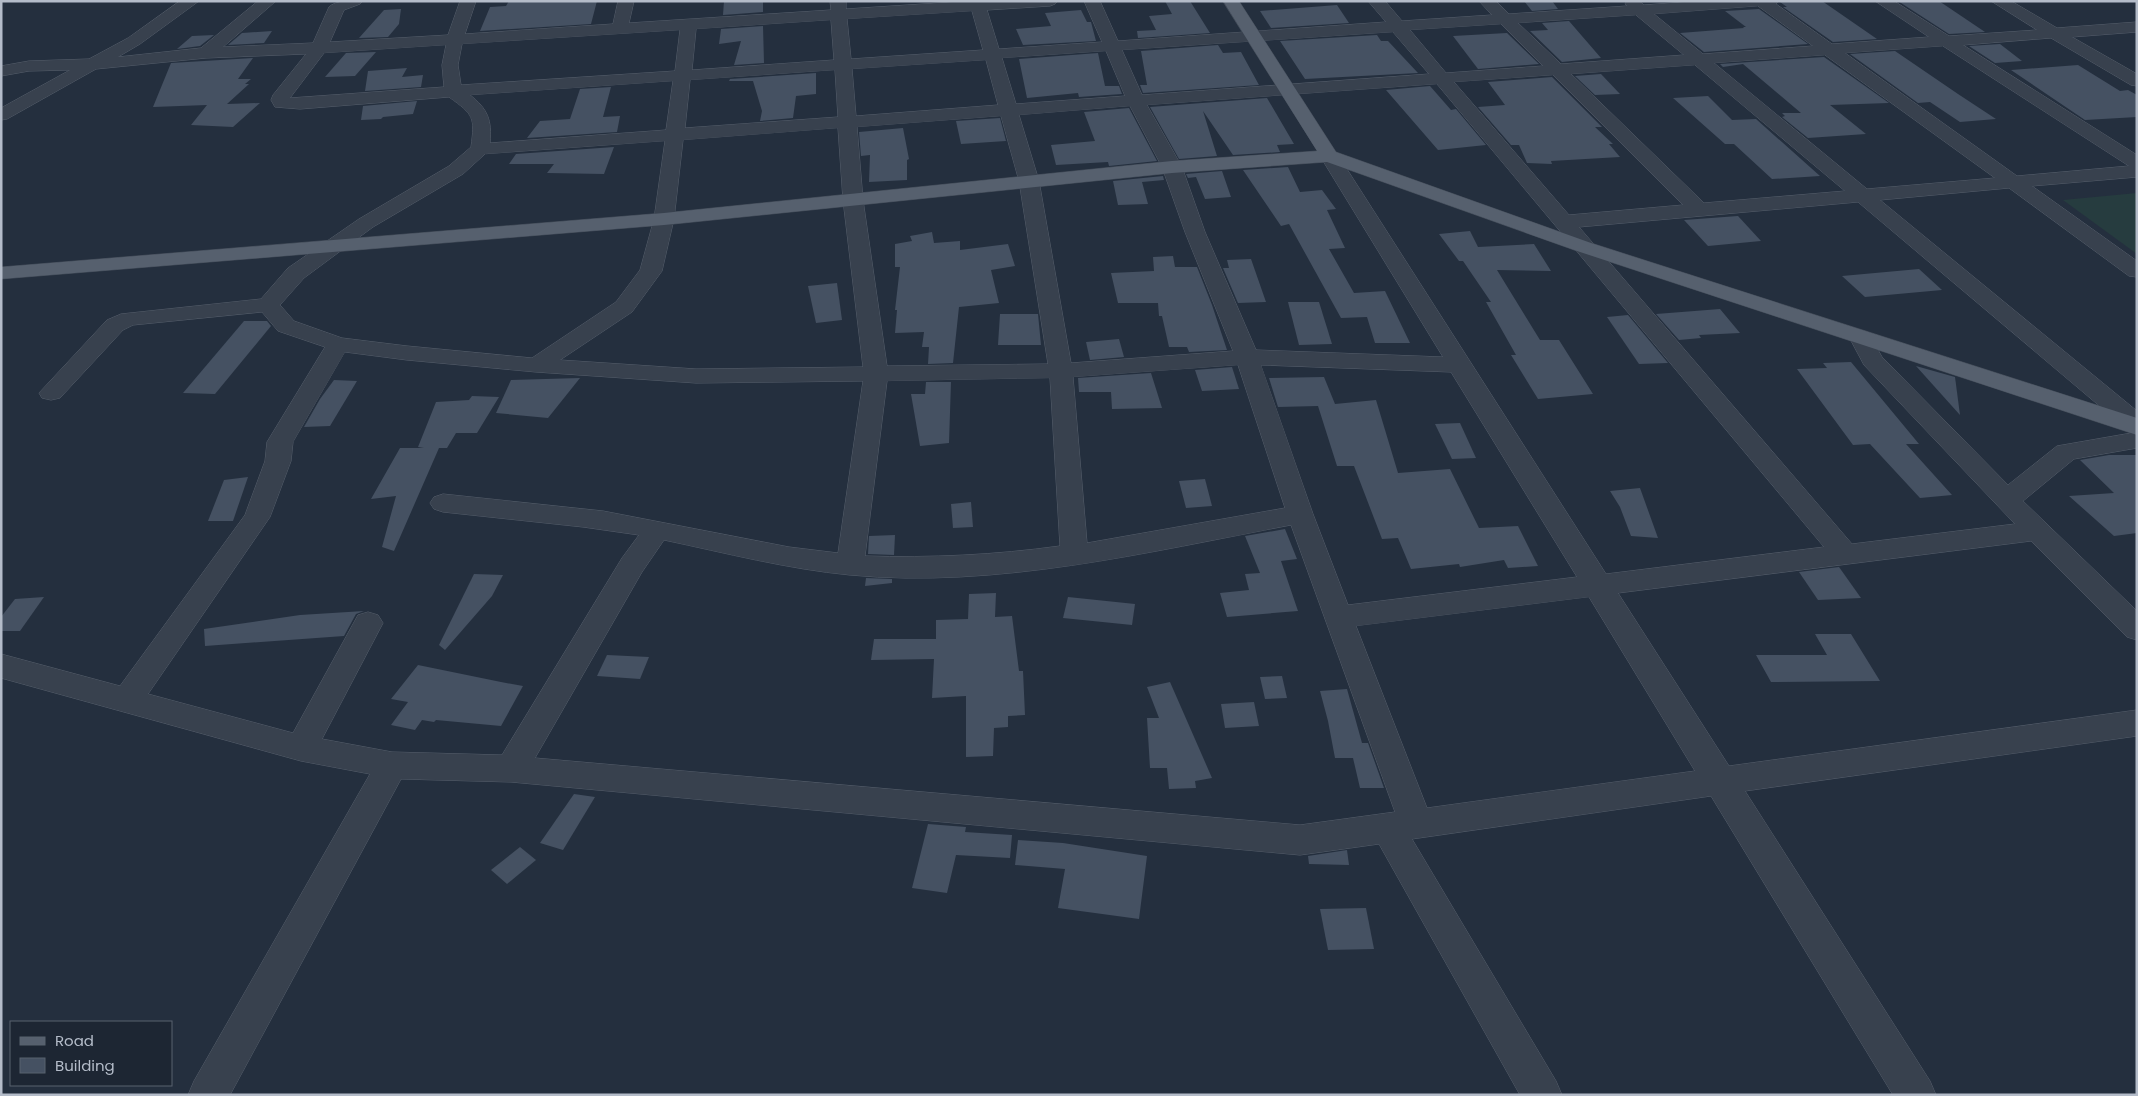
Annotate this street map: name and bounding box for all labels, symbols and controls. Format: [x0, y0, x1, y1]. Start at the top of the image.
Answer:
legend [10, 1021, 172, 1086]
text: Road [55, 1030, 94, 1051]
text: Building [55, 1055, 115, 1076]

